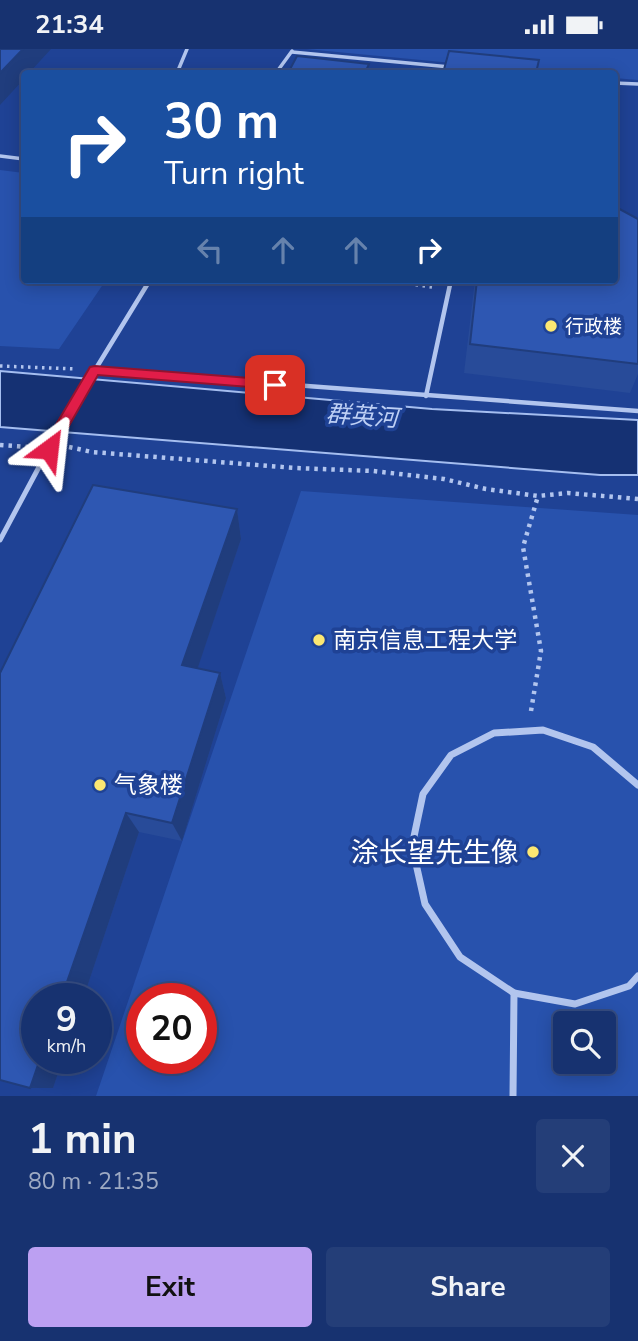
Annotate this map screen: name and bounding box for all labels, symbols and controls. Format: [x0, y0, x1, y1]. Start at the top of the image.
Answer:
text: 21:34 [35, 7, 104, 42]
text: 30 m [164, 88, 279, 155]
icon: right [49, 98, 140, 189]
text: Turn right [164, 152, 304, 195]
icon: left [191, 231, 229, 269]
icon: ahead [264, 231, 302, 269]
icon: ahead [337, 231, 375, 269]
icon: right [410, 231, 448, 269]
place label: 行政楼 [565, 314, 622, 340]
marker: 行政楼 [543, 318, 559, 334]
pin [245, 355, 305, 415]
icon: arrive [256, 366, 294, 404]
water label: 群英河 [325, 398, 403, 435]
position arrow [12, 412, 86, 486]
place label: 南京信息工程大学 [333, 625, 517, 656]
marker: 南京信息工程大学 [311, 632, 327, 648]
place label: 气象楼 [114, 770, 183, 801]
marker: 气象楼 [92, 777, 108, 793]
place label: 涂长望先生像 [351, 834, 519, 872]
marker: 涂长望先生像 [525, 844, 541, 860]
speed limit sign: 20 [126, 983, 217, 1074]
text: 9 [56, 996, 77, 1043]
map controls [553, 1011, 616, 1074]
button: search [553, 1011, 616, 1074]
text: km/h [47, 1034, 86, 1058]
text: 1 min [28, 1111, 137, 1168]
button: close [536, 1119, 610, 1193]
text: 80 m · 21:35 [28, 1166, 159, 1197]
button: Exit [28, 1247, 312, 1327]
button: Share [326, 1247, 610, 1327]

